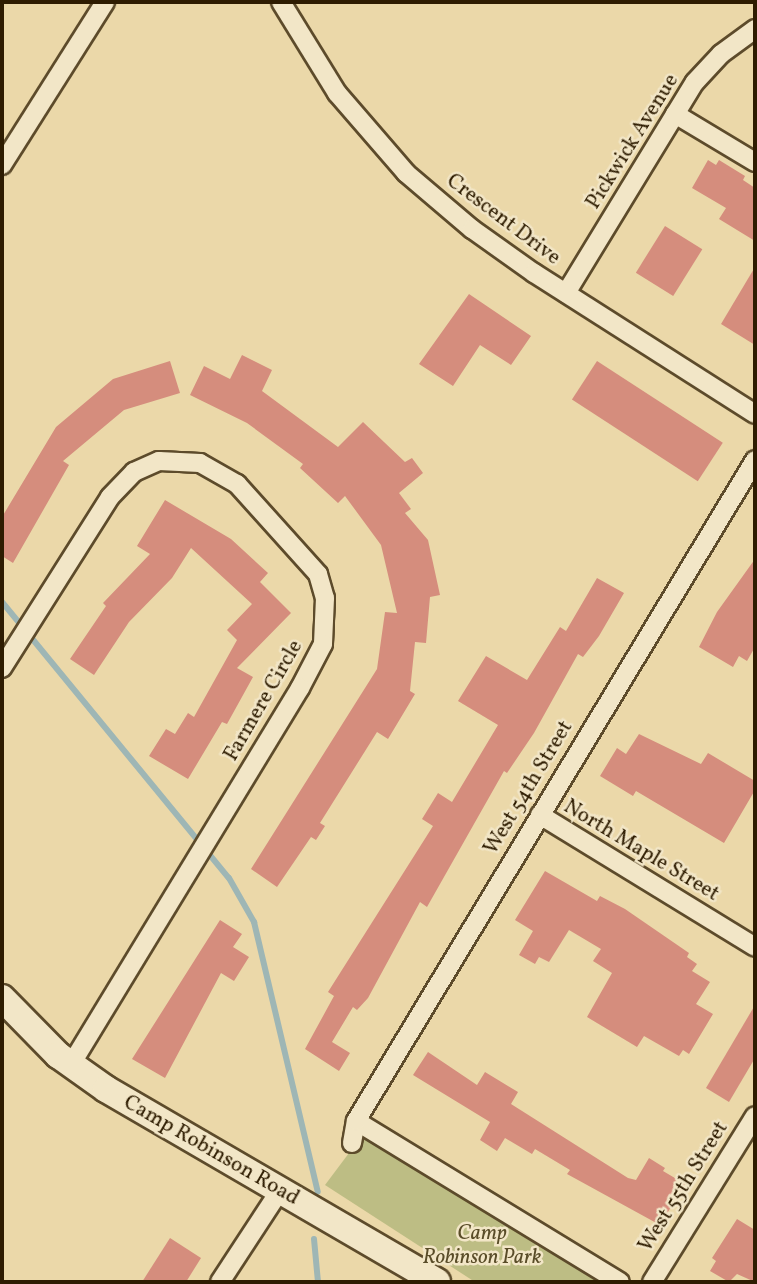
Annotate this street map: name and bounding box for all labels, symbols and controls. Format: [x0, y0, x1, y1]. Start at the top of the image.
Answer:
street label: Pickwick Avenue [581, 70, 685, 214]
street label: Crescent Drive [441, 169, 565, 271]
street label: Farmere Circle [219, 636, 309, 766]
street label: West 54th Street [479, 717, 579, 859]
street label: North Maple Street [559, 795, 723, 907]
street label: Camp Robinson Road [119, 1090, 303, 1212]
street label: West 55th Street [634, 1117, 734, 1257]
park label: Camp Robinson Park [422, 1221, 542, 1271]

